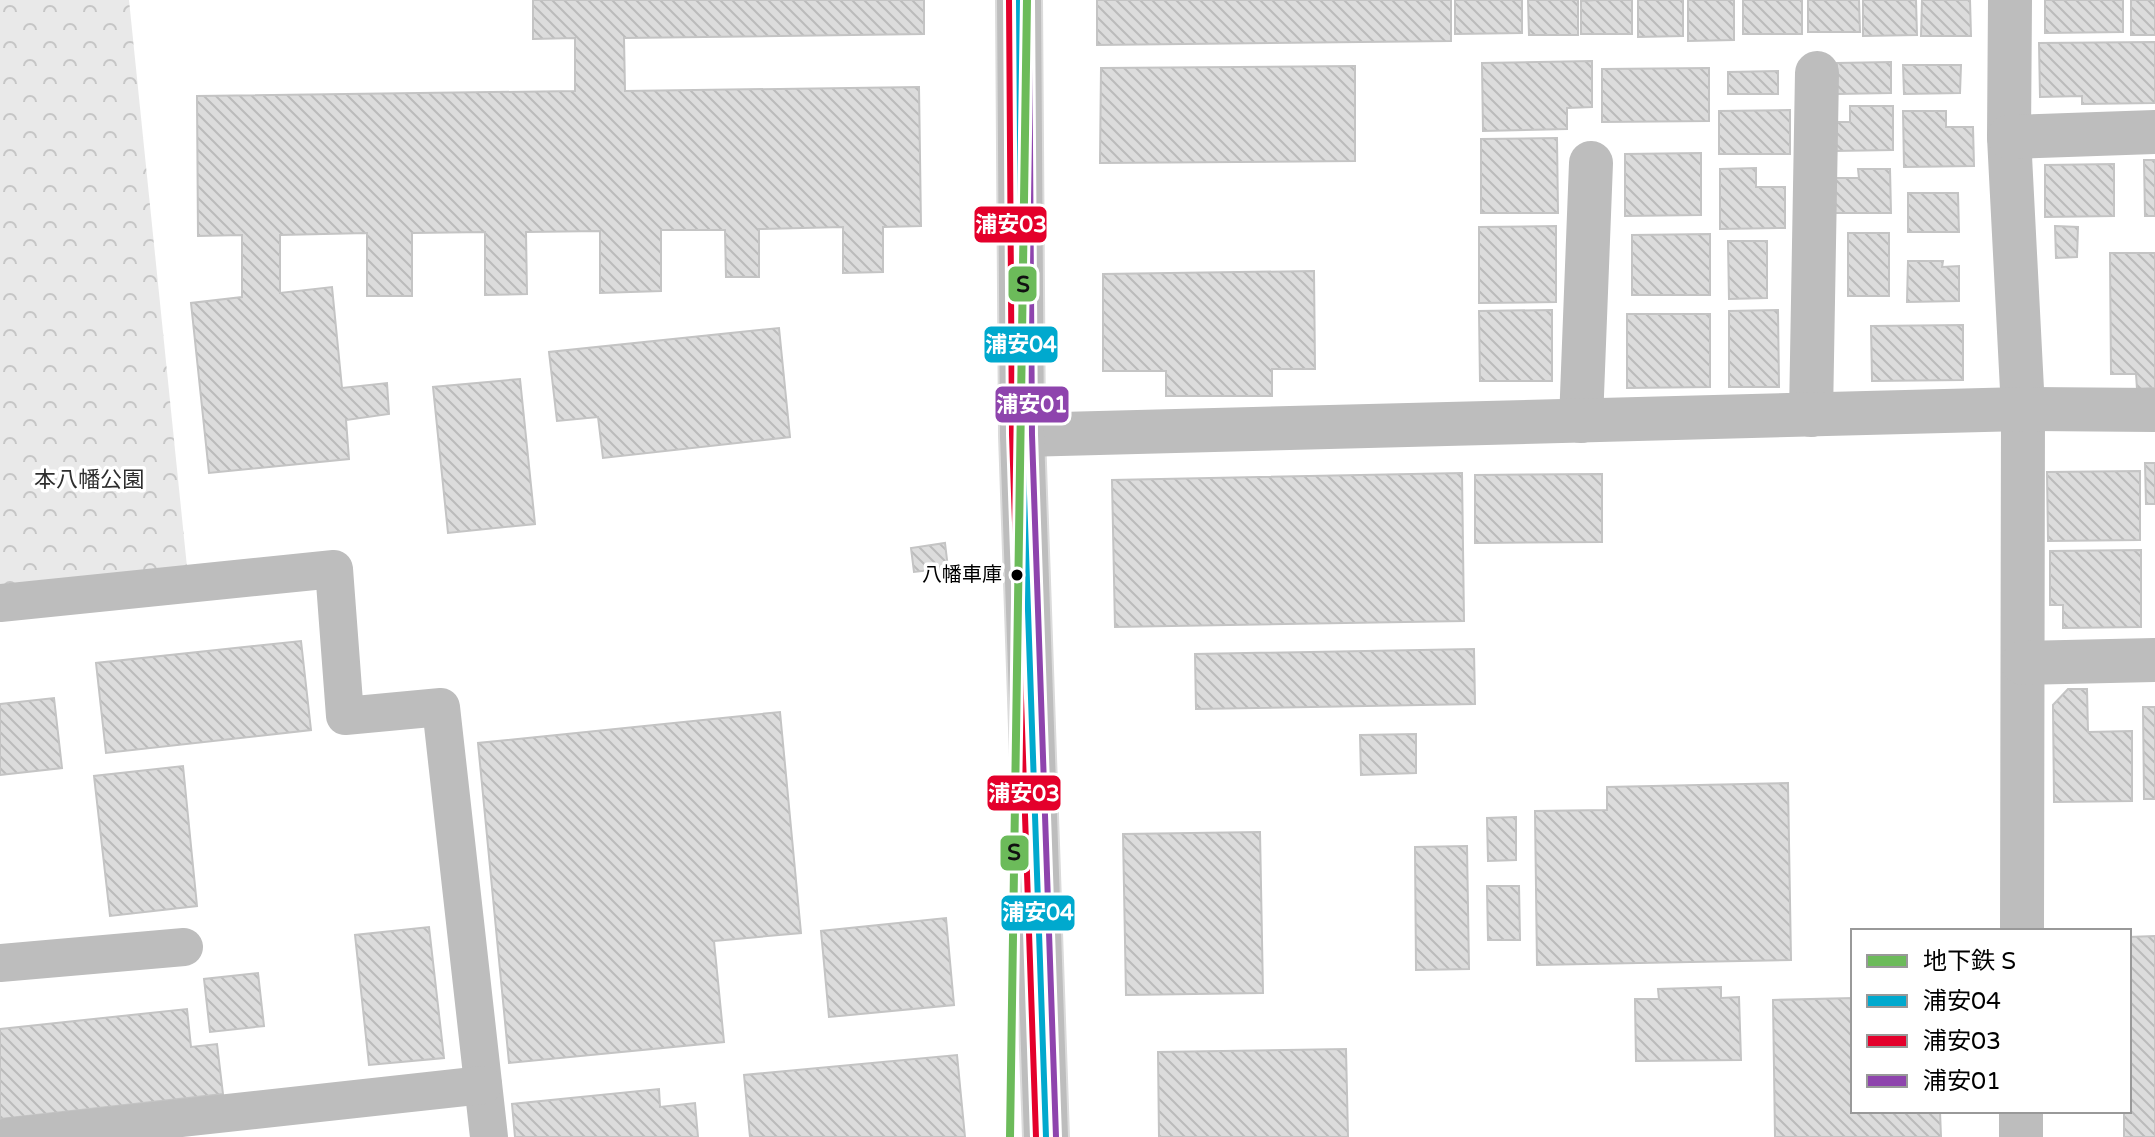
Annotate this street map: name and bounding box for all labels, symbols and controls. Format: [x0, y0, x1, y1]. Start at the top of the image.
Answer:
line badge: 浦安03 [973, 205, 1048, 244]
text: 浦安03 [975, 212, 1047, 238]
line badge: S [1007, 265, 1038, 303]
text: S [1016, 272, 1030, 298]
line badge: 浦安04 [983, 325, 1059, 364]
text: 浦安04 [985, 332, 1057, 358]
line badge: 浦安01 [994, 385, 1070, 424]
text: 浦安01 [996, 392, 1068, 418]
park label: 本八幡公園 [34, 467, 144, 493]
place label: 八幡車庫 [922, 563, 1002, 587]
marker: 八幡車庫 [1009, 567, 1025, 583]
line badge: 浦安03 [986, 774, 1062, 812]
text: 浦安03 [988, 781, 1060, 807]
line badge: S [999, 834, 1030, 872]
text: S [1007, 840, 1021, 866]
line badge: 浦安04 [1000, 894, 1076, 932]
text: 浦安04 [1002, 900, 1074, 926]
legend [1851, 929, 2131, 1113]
text: 地下鉄 S [1923, 947, 2016, 976]
text: 浦安04 [1923, 987, 2001, 1016]
text: 浦安03 [1923, 1027, 2001, 1056]
text: 浦安01 [1923, 1067, 2001, 1096]

